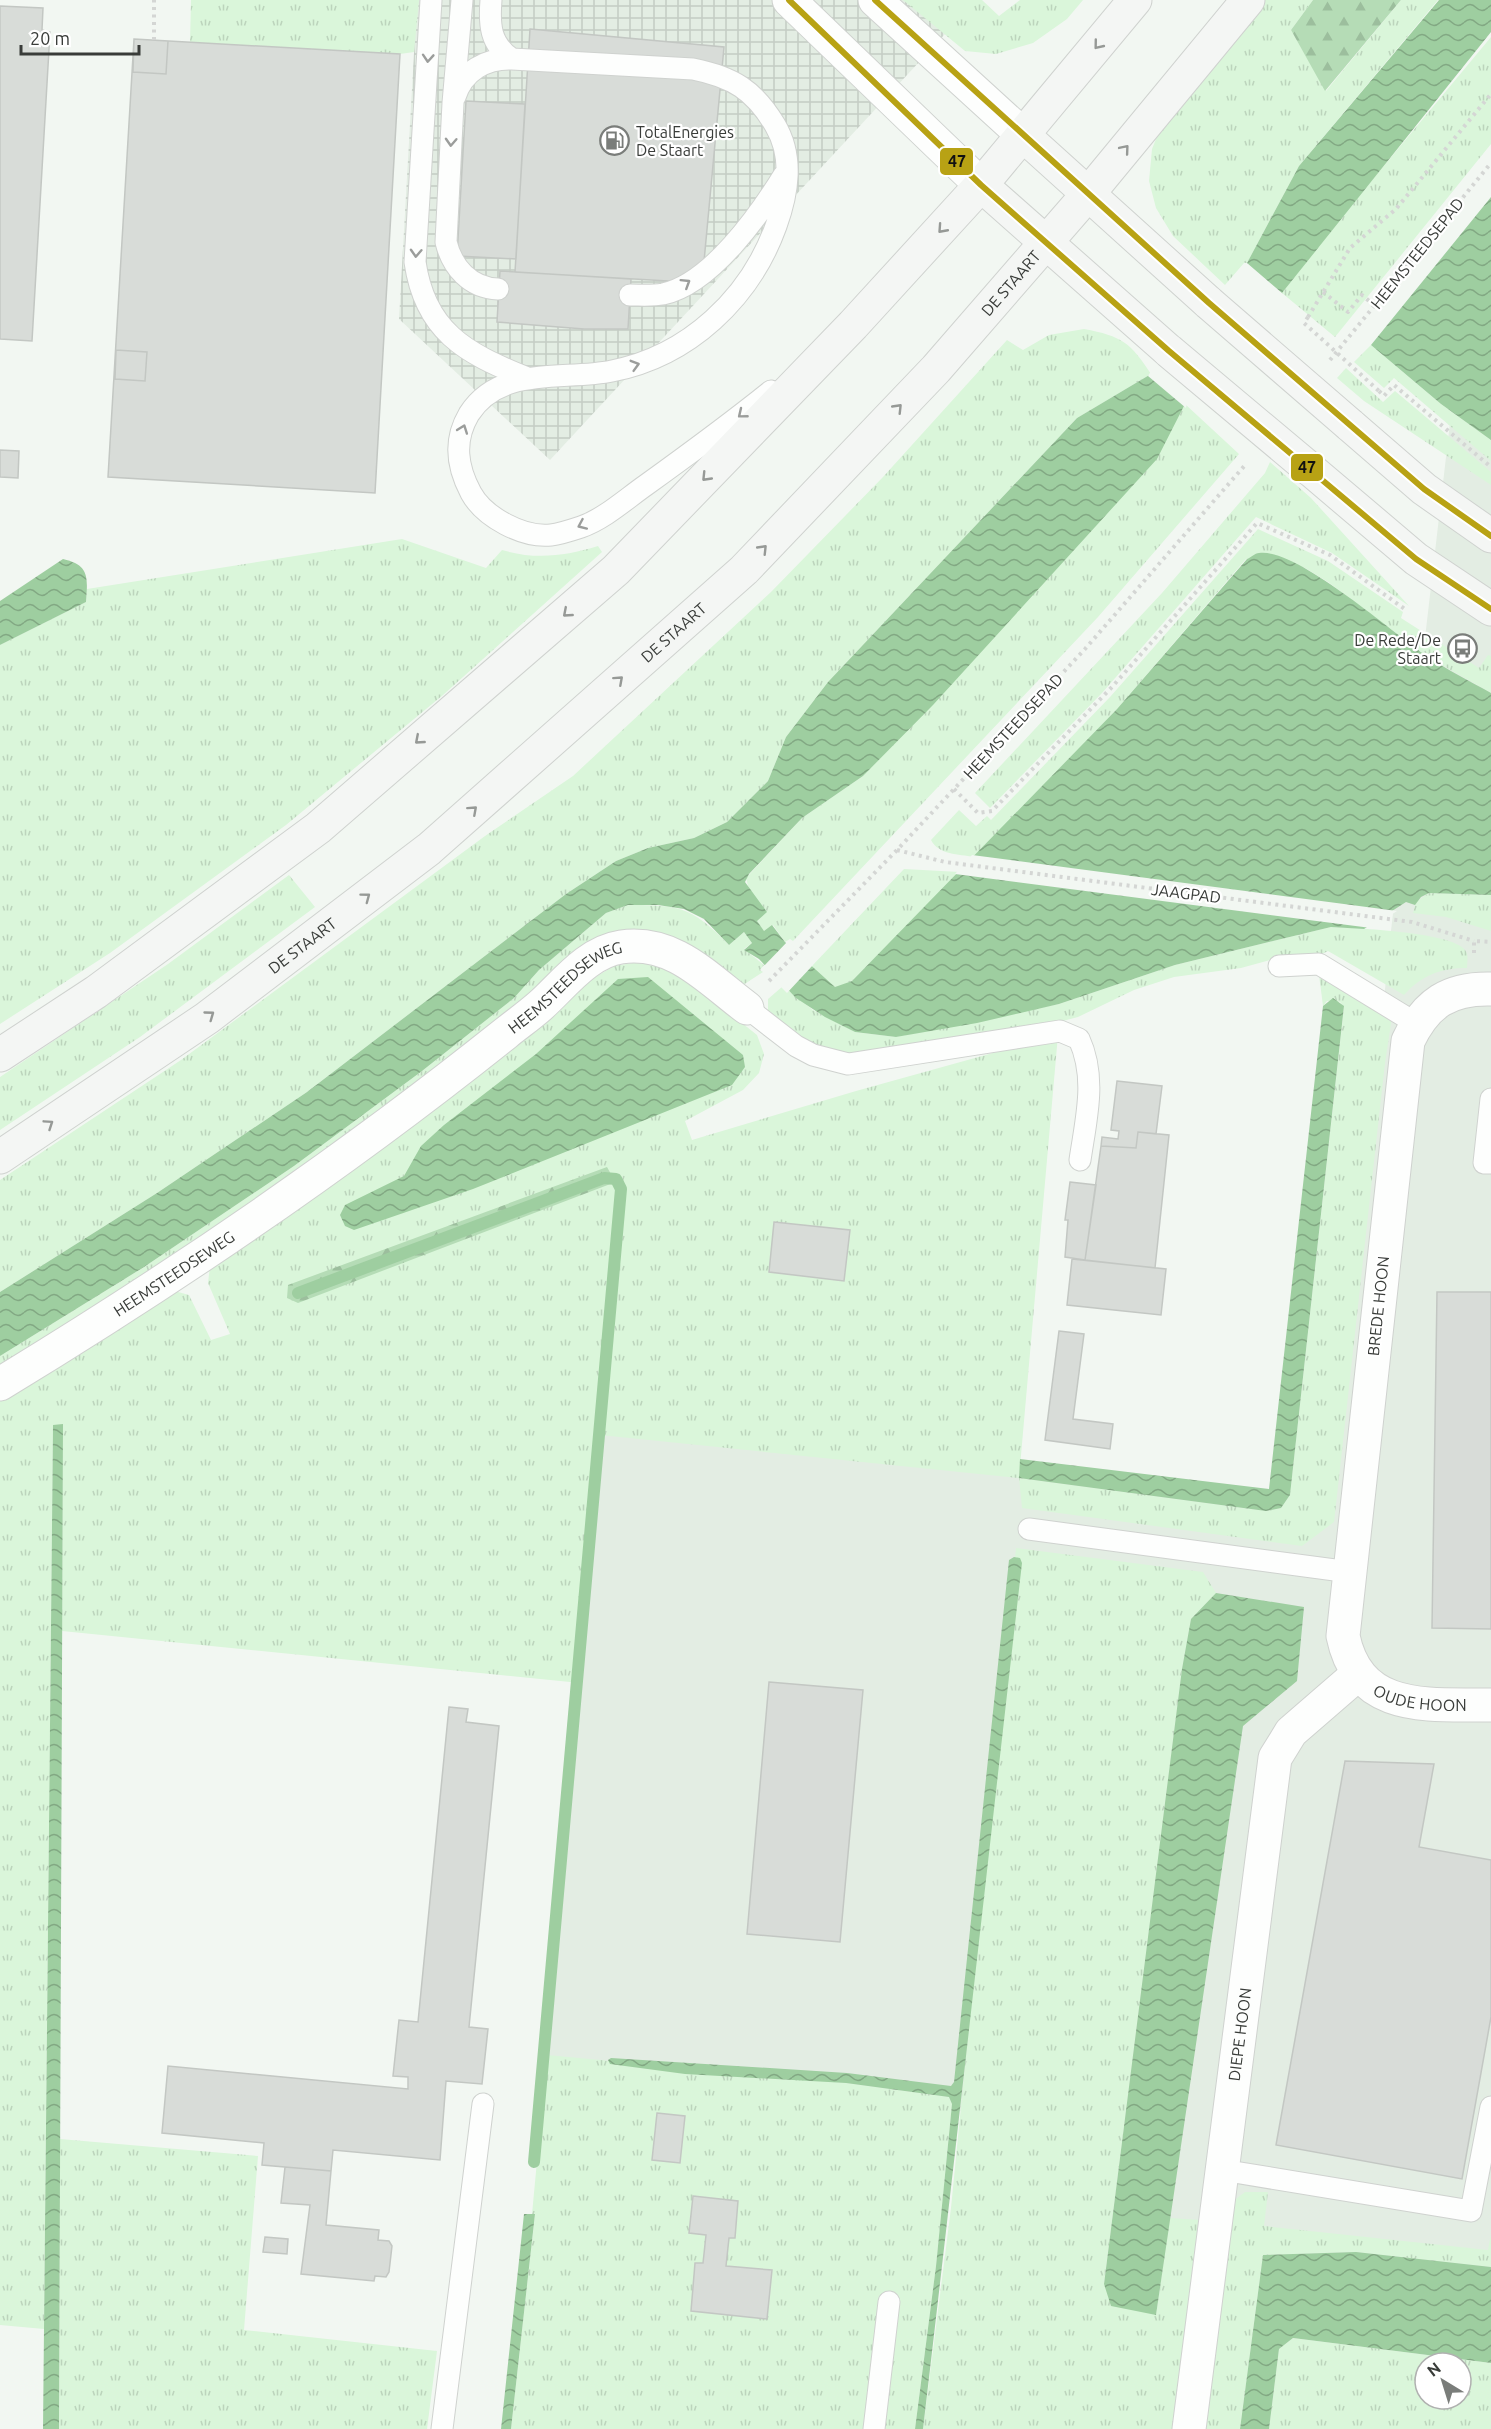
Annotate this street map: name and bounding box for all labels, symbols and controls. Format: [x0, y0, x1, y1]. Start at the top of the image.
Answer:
scale bar [21, 18, 140, 56]
text: 20 m [30, 28, 70, 48]
one-way arrow [1095, 38, 1106, 49]
one-way arrow [421, 54, 434, 63]
place label: TotalEnergies De Staart [636, 123, 734, 159]
fuel station icon: TotalEnergies De Staart [599, 125, 631, 157]
one-way arrow [444, 138, 457, 147]
one-way arrow [1118, 145, 1129, 156]
line badge: 47 [939, 147, 974, 176]
text: 47 [948, 152, 966, 170]
street label: HEEMSTEEDSEPAD [1367, 194, 1467, 312]
one-way arrow [938, 221, 949, 232]
street label: DE STAART [977, 247, 1044, 319]
one-way arrow [409, 249, 422, 258]
one-way arrow [680, 279, 690, 291]
one-way arrow [629, 360, 639, 372]
one-way arrow [891, 405, 902, 415]
one-way arrow [738, 407, 749, 418]
one-way arrow [456, 424, 469, 435]
line badge: 47 [1290, 453, 1324, 482]
text: 47 [1298, 458, 1316, 476]
one-way arrow [703, 469, 714, 480]
one-way arrow [578, 518, 589, 530]
one-way arrow [756, 546, 767, 556]
street label: DE STAART [637, 599, 710, 666]
one-way arrow [563, 606, 574, 617]
place label: De Rede/De Staart [1354, 631, 1442, 667]
bus stop icon: De Rede/De Staart [1446, 633, 1478, 665]
street label: HEEMSTEEDSEPAD [960, 670, 1066, 782]
one-way arrow [612, 676, 623, 687]
one-way arrow [415, 733, 426, 744]
one-way arrow [466, 806, 477, 817]
street label: JAAGPAD [1150, 880, 1222, 906]
one-way arrow [359, 893, 370, 904]
street label: DE STAART [265, 914, 340, 977]
street label: HEEMSTEEDSEWEG [504, 938, 624, 1037]
one-way arrow [204, 1011, 215, 1022]
one-way arrow [42, 1120, 53, 1131]
street label: HEEMSTEEDSEWEG [110, 1227, 238, 1320]
street label: BREDE HOON [1364, 1255, 1392, 1357]
street label: OUDE HOON [1370, 1681, 1467, 1714]
street label: DIEPE HOON [1225, 1986, 1255, 2082]
north arrow [1413, 2351, 1473, 2411]
text: N [1424, 2358, 1444, 2380]

